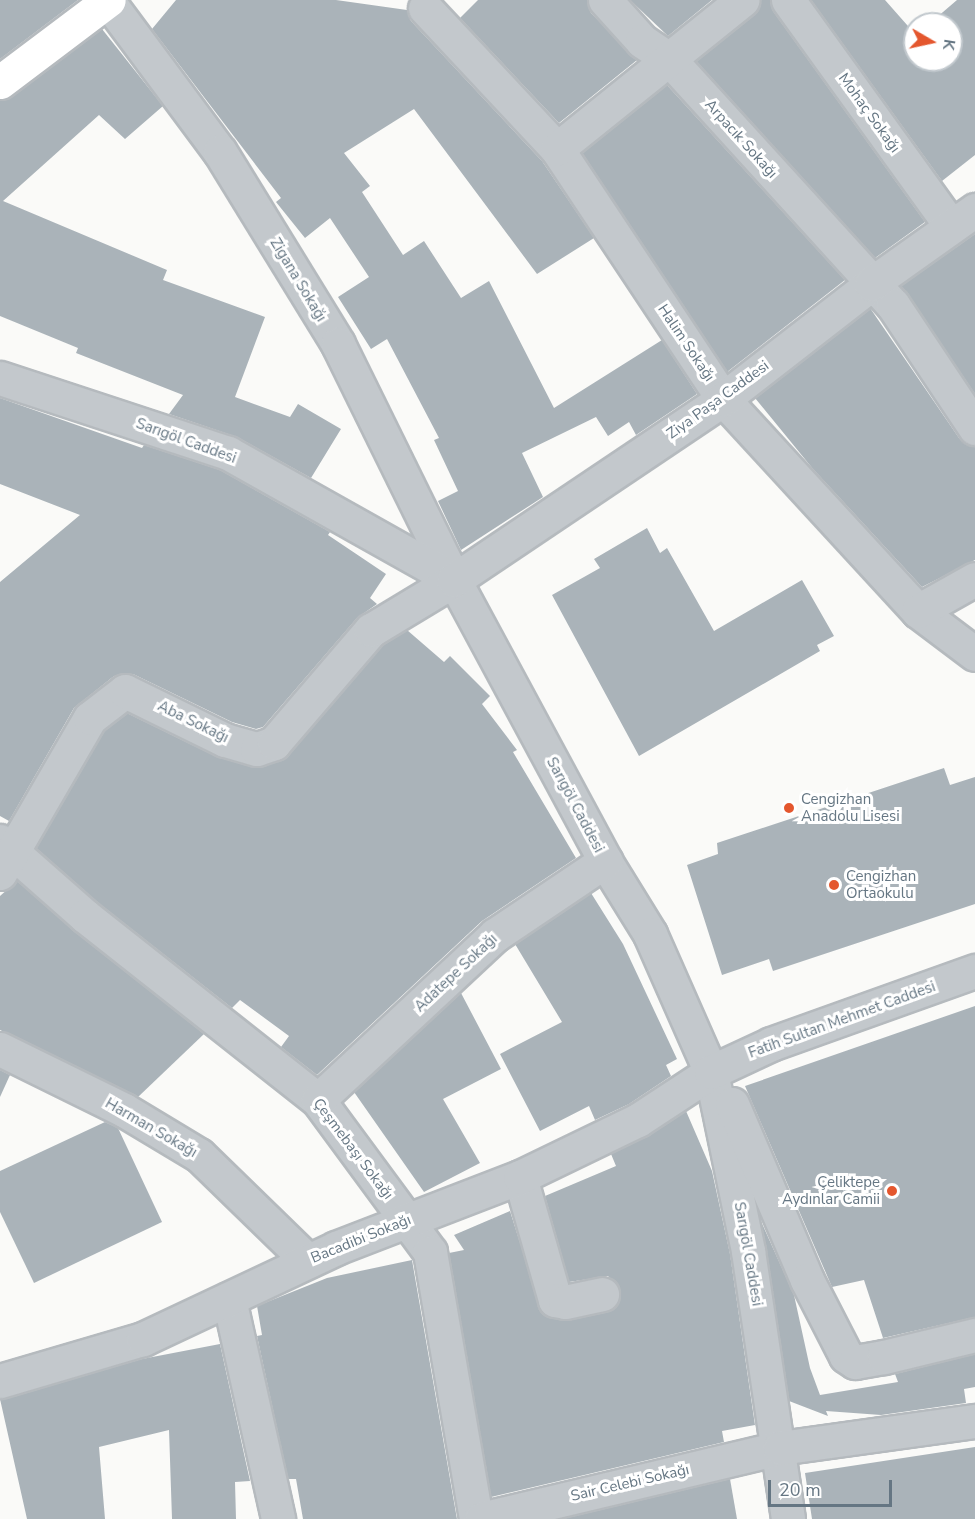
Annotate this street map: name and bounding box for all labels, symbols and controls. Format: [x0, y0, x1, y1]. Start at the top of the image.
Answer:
north arrow [903, 12, 963, 72]
text: K [937, 38, 960, 51]
street label: Mohaç Sokağı [834, 70, 904, 156]
street label: Arpacık Sokağı [701, 96, 781, 182]
street label: Zigana Sokağı [266, 235, 330, 325]
street label: Halim Sokağı [654, 301, 718, 385]
street label: Ziya Paşa Caddesi [663, 357, 773, 443]
street label: Sarıgöl Caddesi [133, 415, 239, 467]
street label: Aba Sokağı [155, 697, 231, 747]
street label: Sarıgöl Caddesi [542, 754, 608, 856]
place label: Cengizhan Anadolu Lisesi [801, 790, 900, 825]
marker: Cengizhan Anadolu Lisesi [782, 801, 796, 815]
place label: Cengizhan Ortaokulu [846, 867, 916, 902]
marker: Cengizhan Ortaokulu [827, 878, 841, 892]
street label: Adatepe Sokağı [411, 930, 501, 1016]
street label: Fatih Sultan Mehmet Caddesi [746, 978, 938, 1062]
street label: Harman Sokağı [102, 1094, 200, 1162]
street label: Çeşmebaşı Sokağı [309, 1095, 397, 1203]
place label: Çeliktepe Aydınlar Camii [782, 1173, 880, 1208]
marker: Çeliktepe Aydınlar Camii [885, 1184, 899, 1198]
street label: Sarıgöl Caddesi [730, 1201, 766, 1307]
street label: Bacadibi Sokağı [308, 1211, 414, 1267]
street label: Sair Celebi Sokağı [569, 1461, 691, 1505]
scale bar [771, 1468, 896, 1506]
text: 20 m [779, 1478, 821, 1502]

